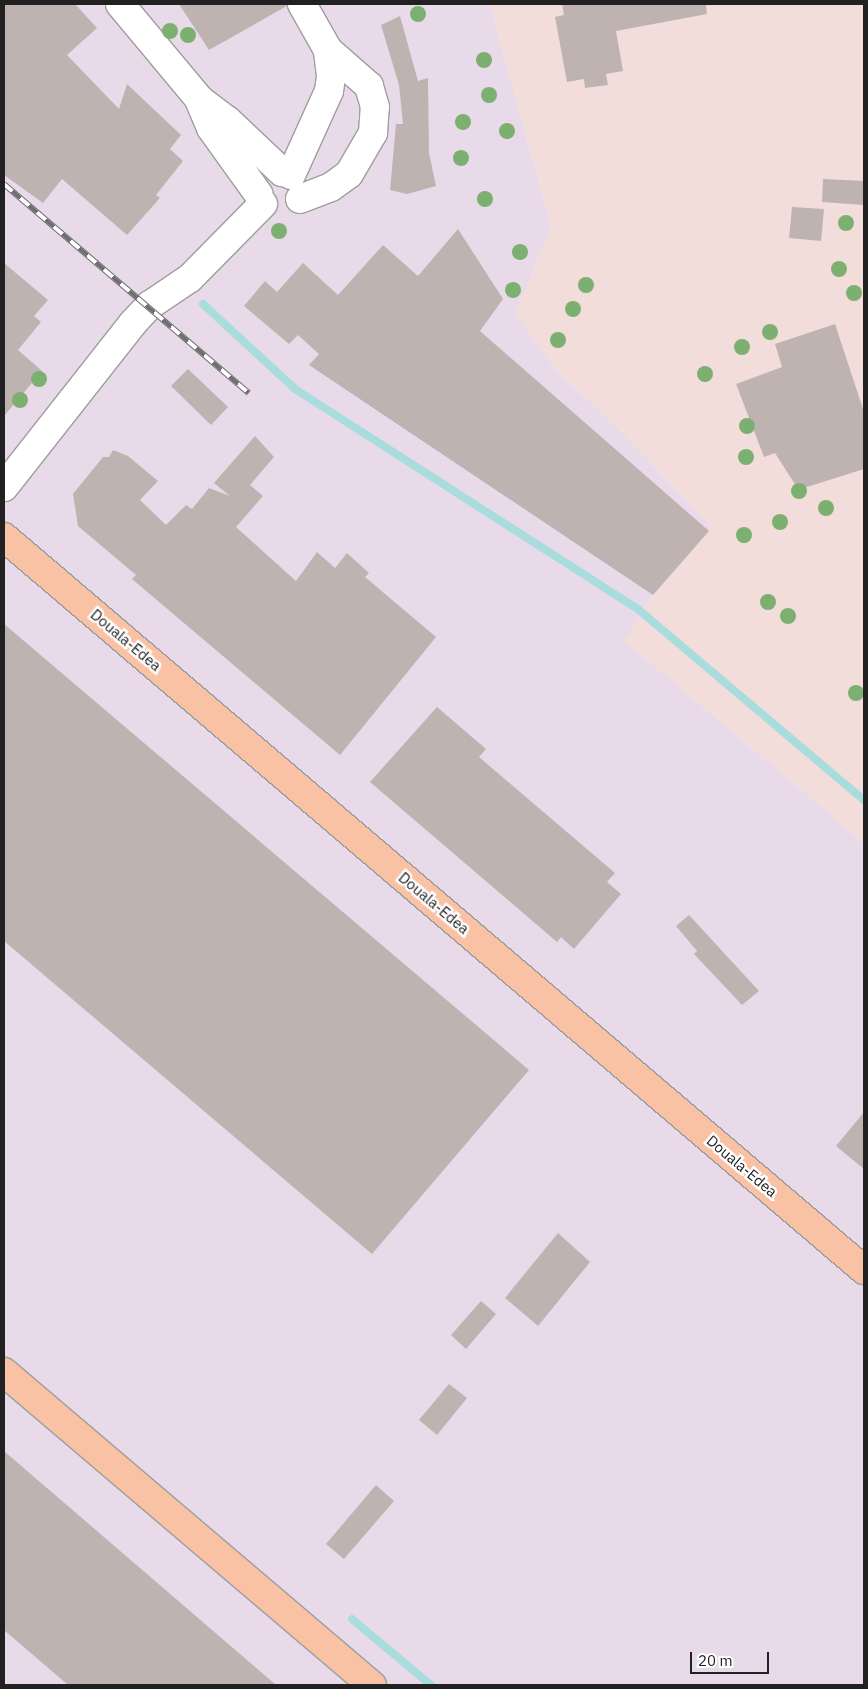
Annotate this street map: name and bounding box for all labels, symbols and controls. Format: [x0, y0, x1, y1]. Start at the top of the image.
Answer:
street label: Douala-Edea [87, 605, 165, 675]
street label: Douala-Edea [395, 868, 473, 938]
street label: Douala-Edea [703, 1131, 781, 1201]
scale bar [693, 1642, 772, 1674]
text: 20 m [698, 1651, 733, 1670]

